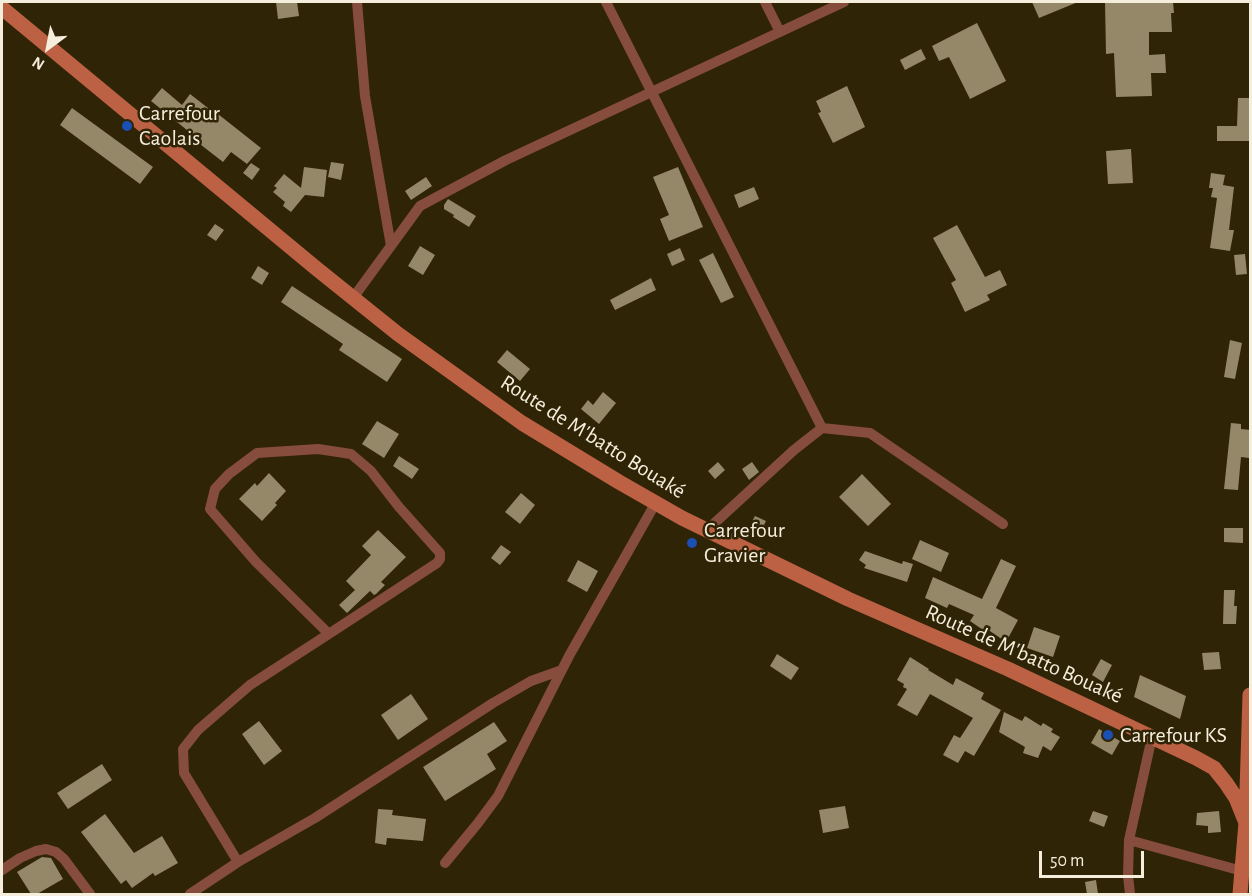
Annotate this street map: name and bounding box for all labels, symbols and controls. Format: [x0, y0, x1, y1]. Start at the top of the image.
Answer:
north arrow [18, 18, 78, 78]
text: N [30, 54, 47, 73]
place label: Carrefour Caolais [139, 100, 220, 152]
marker: Carrefour Caolais [120, 119, 134, 133]
street label: Route de M'batto Bouaké [496, 369, 690, 505]
place label: Carrefour Gravier [704, 517, 785, 568]
marker: Carrefour Gravier [685, 536, 699, 550]
street label: Route de M'batto Bouaké [921, 599, 1127, 709]
place label: Carrefour KS [1120, 722, 1227, 748]
marker: Carrefour KS [1101, 728, 1115, 742]
scale bar [1042, 839, 1147, 877]
text: 50 m [1050, 852, 1084, 870]

